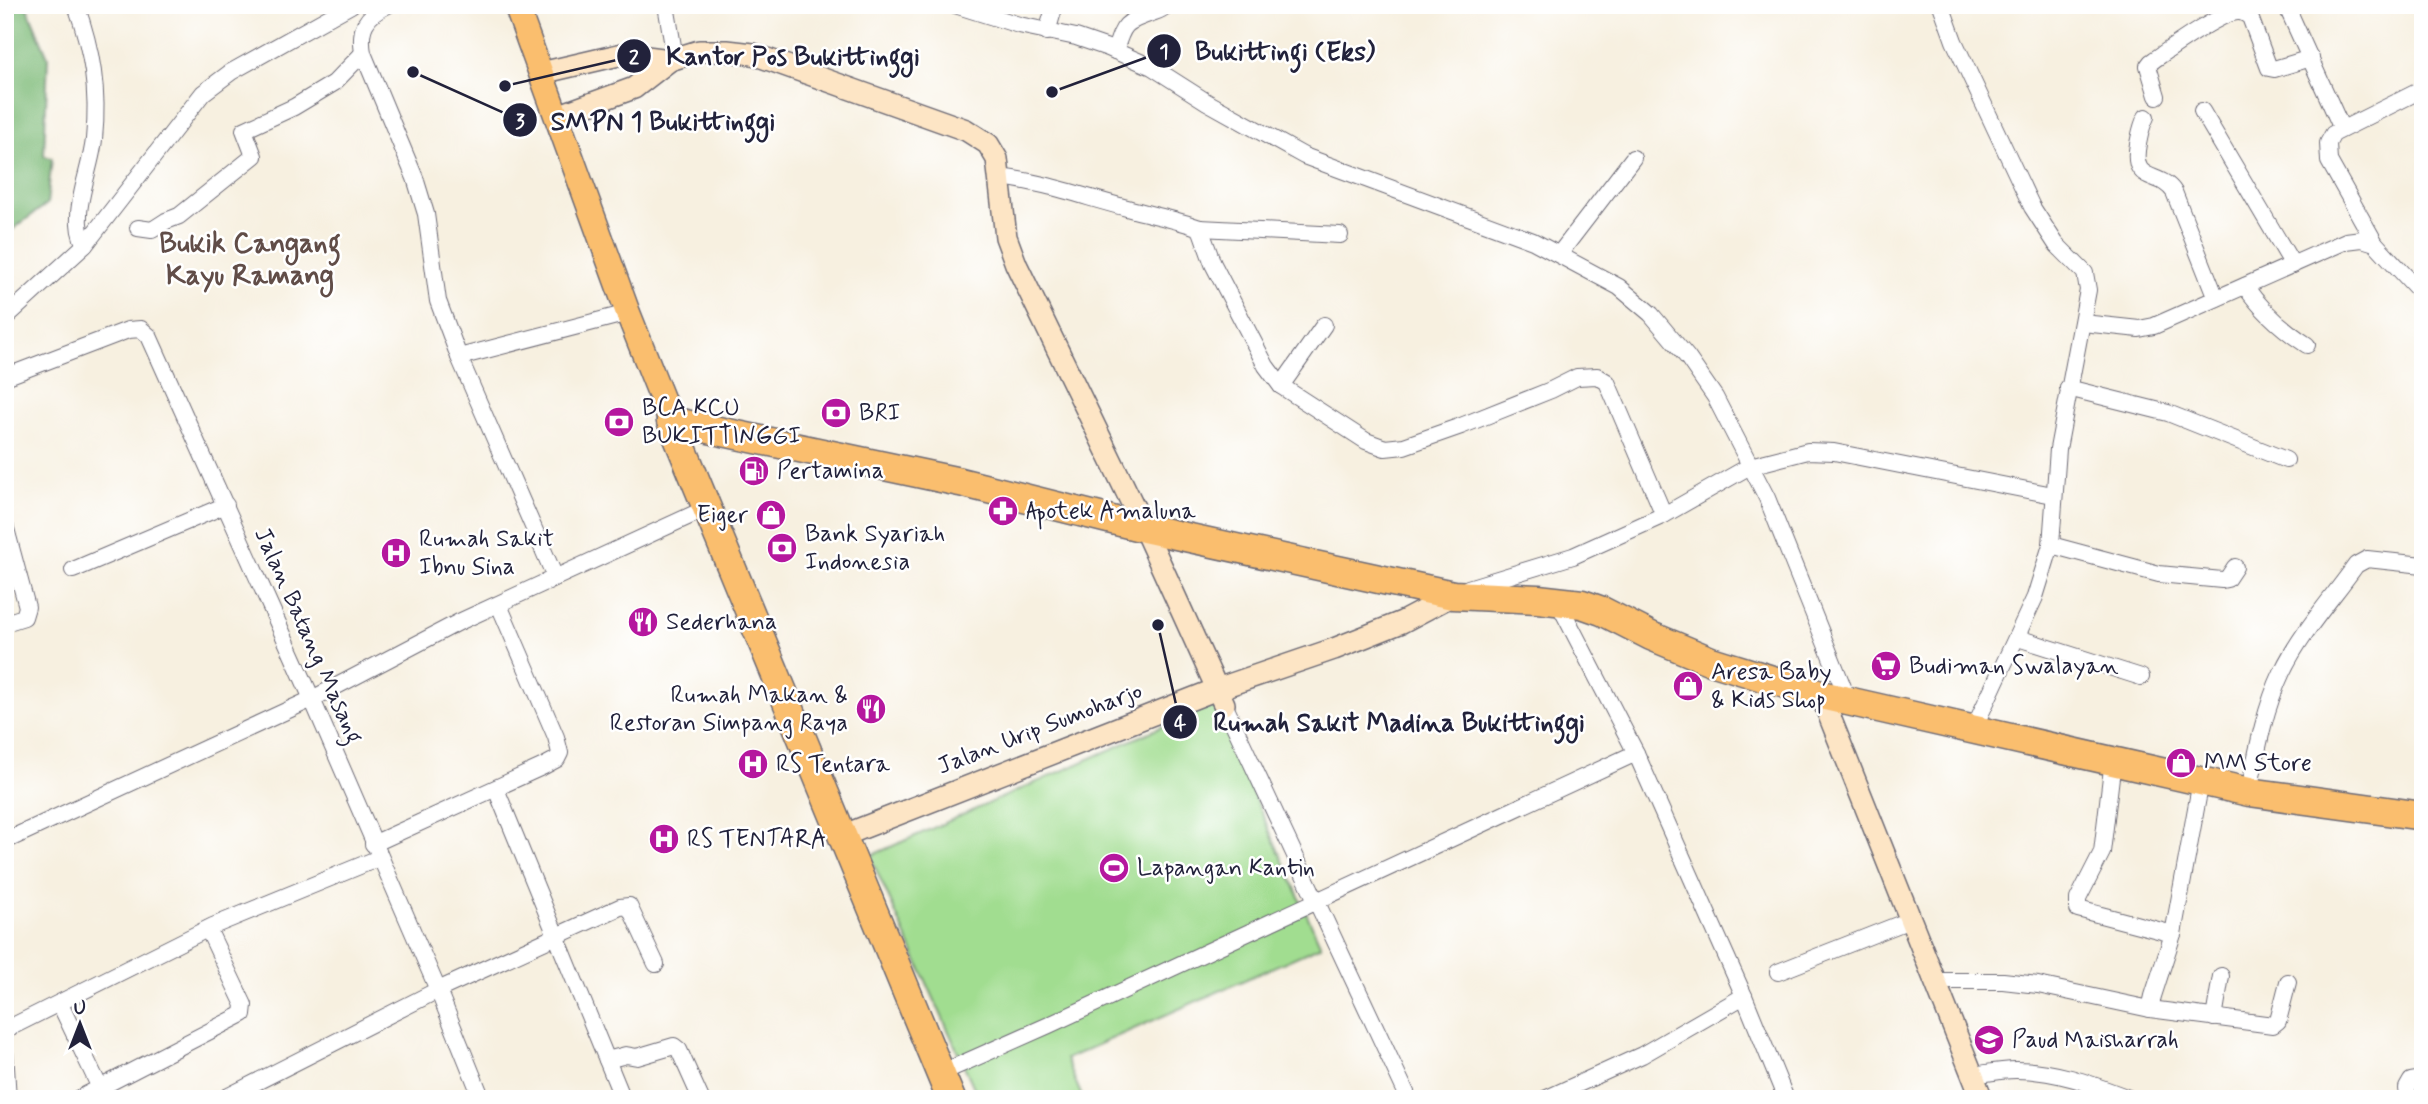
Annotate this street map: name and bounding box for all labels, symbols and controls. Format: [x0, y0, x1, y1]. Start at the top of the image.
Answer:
callout: Bukittingi (Eks) [1146, 28, 1389, 75]
callout: Kantor Pos Bukittinggi [617, 33, 933, 80]
text: Bukittingi (Eks) [1195, 36, 1376, 73]
text: 1 [1159, 38, 1169, 66]
text: Kantor Pos Bukittinggi [666, 41, 920, 78]
text: 2 [629, 44, 640, 72]
callout: SMPN 1 Bukittinggi [502, 97, 790, 144]
text: SMPN 1 Bukittinggi [551, 106, 775, 143]
text: 3 [515, 108, 525, 136]
district label: Bukik Cangang Kayu Ramang [159, 226, 341, 298]
place label: BCA KCU BUKITTINGGI [642, 393, 801, 452]
bank icon: BRI [819, 396, 853, 430]
place label: BRI [859, 398, 900, 429]
bank icon: BCA KCU BUKITTINGGI [602, 405, 636, 439]
fuel station icon: Pertamina [737, 454, 771, 488]
place label: Pertamina [777, 456, 884, 487]
pharmacy icon: Apotek Amaluna [986, 494, 1020, 528]
place label: Apotek Amaluna [1026, 496, 1196, 530]
shop icon: Eiger [754, 498, 788, 532]
place label: Eiger [697, 500, 748, 531]
place label: Bank Syariah Indonesia [805, 519, 945, 578]
street label: Jalan Batang Masang [244, 523, 370, 750]
place label: Rumah Sakit Ibnu Sina [419, 524, 554, 583]
bank icon: Bank Syariah Indonesia [765, 531, 799, 565]
hospital icon: Rumah Sakit Ibnu Sina [379, 536, 413, 570]
restaurant icon: Sederhana [626, 605, 660, 639]
place label: Sederhana [666, 607, 777, 638]
supermarket icon: Budiman Swalayan [1869, 649, 1903, 683]
place label: Budiman Swalayan [1909, 651, 2119, 682]
place label: Aresa Baby & Kids Shop [1711, 657, 1832, 716]
shop icon: Aresa Baby & Kids Shop [1671, 669, 1705, 703]
street label: Jalan Urip Sumoharjo [933, 676, 1147, 782]
place label: Rumah Makan & Restoran Simpang Raya [610, 680, 848, 739]
restaurant icon: Rumah Makan & Restoran Simpang Raya [854, 692, 888, 726]
callout: Rumah Sakit Madina Bukittinggi [1162, 699, 1600, 746]
text: Rumah Sakit Madina Bukittinggi [1213, 707, 1585, 744]
text: 4 [1174, 710, 1187, 738]
shop icon: MM Store [2164, 746, 2198, 780]
hospital icon: RS Tentara [736, 747, 770, 781]
place label: MM Store [2204, 748, 2312, 779]
place label: RS Tentara [776, 749, 891, 780]
hospital icon: RS TENTARA [647, 822, 681, 856]
place label: RS TENTARA [687, 824, 827, 855]
sports icon: Lapangan Kantin [1097, 851, 1131, 885]
place label: Lapangan Kantin [1137, 853, 1315, 884]
north arrow [46, 988, 116, 1058]
text: U [74, 996, 86, 1021]
school or university icon: Paud Maisharrah [1972, 1023, 2006, 1057]
place label: Paud Maisharrah [2012, 1025, 2179, 1056]

